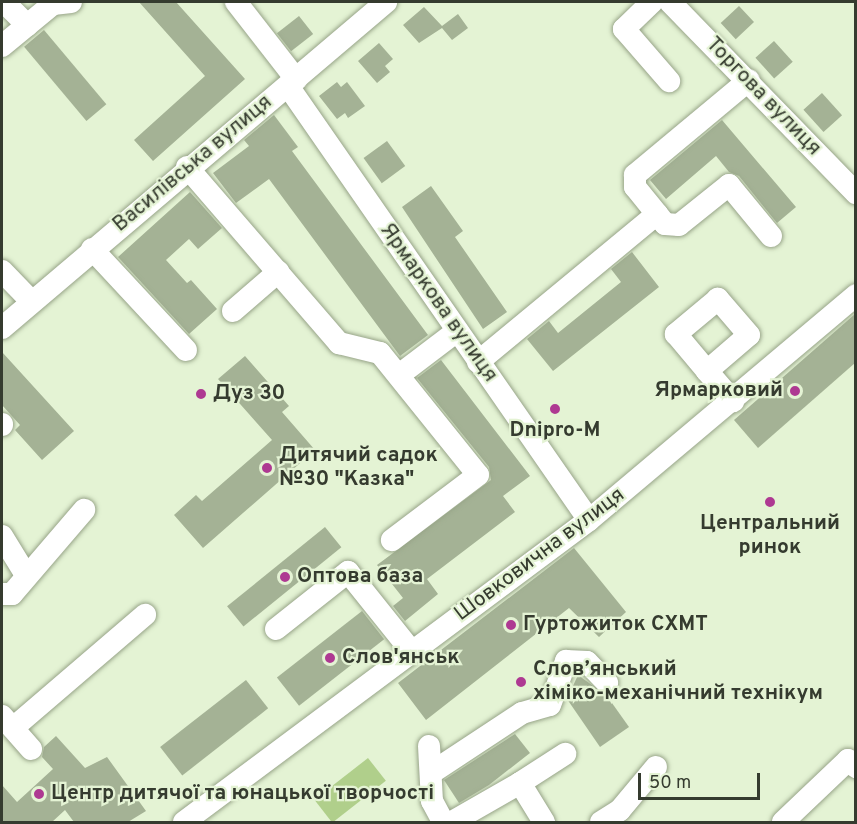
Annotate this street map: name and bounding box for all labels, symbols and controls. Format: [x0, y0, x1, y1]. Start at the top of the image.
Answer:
street label: Торгова вулиця [700, 32, 826, 162]
street label: Василівська вулиця [108, 90, 278, 238]
street label: Ярмаркова вулиця [374, 219, 502, 387]
place label: Ярмарковий [654, 378, 783, 404]
place label: Дуз 30 [213, 381, 285, 407]
marker: Ярмарковий [788, 384, 802, 398]
marker: Дуз 30 [194, 387, 208, 401]
marker: Dnipro-M [548, 402, 562, 416]
place label: Dnipro-M [509, 418, 601, 444]
place label: Дитячий садок №30 "Казка" [279, 443, 438, 493]
marker: Дитячий садок №30 "Казка" [260, 461, 274, 475]
street label: Шовковична вулиця [450, 483, 630, 627]
marker: Центральний ринок [763, 495, 777, 509]
place label: Центральний ринок [700, 511, 840, 561]
place label: Оптова база [297, 564, 423, 590]
marker: Оптова база [278, 570, 292, 584]
place label: Гуртожиток СХМТ [523, 612, 708, 638]
marker: Гуртожиток СХМТ [504, 618, 518, 632]
place label: Слов'янськ [342, 645, 460, 671]
marker: Слов'янськ [323, 651, 337, 665]
place label: Слов’янський хіміко-механічний технікум [533, 657, 823, 707]
marker: Слов’янський хіміко-механічний технікум [514, 675, 528, 689]
scale bar [641, 761, 762, 799]
text: 50 m [649, 772, 691, 795]
place label: Центр дитячої та юнацької творчості [51, 781, 434, 807]
marker: Центр дитячої та юнацької творчості [32, 787, 46, 801]

